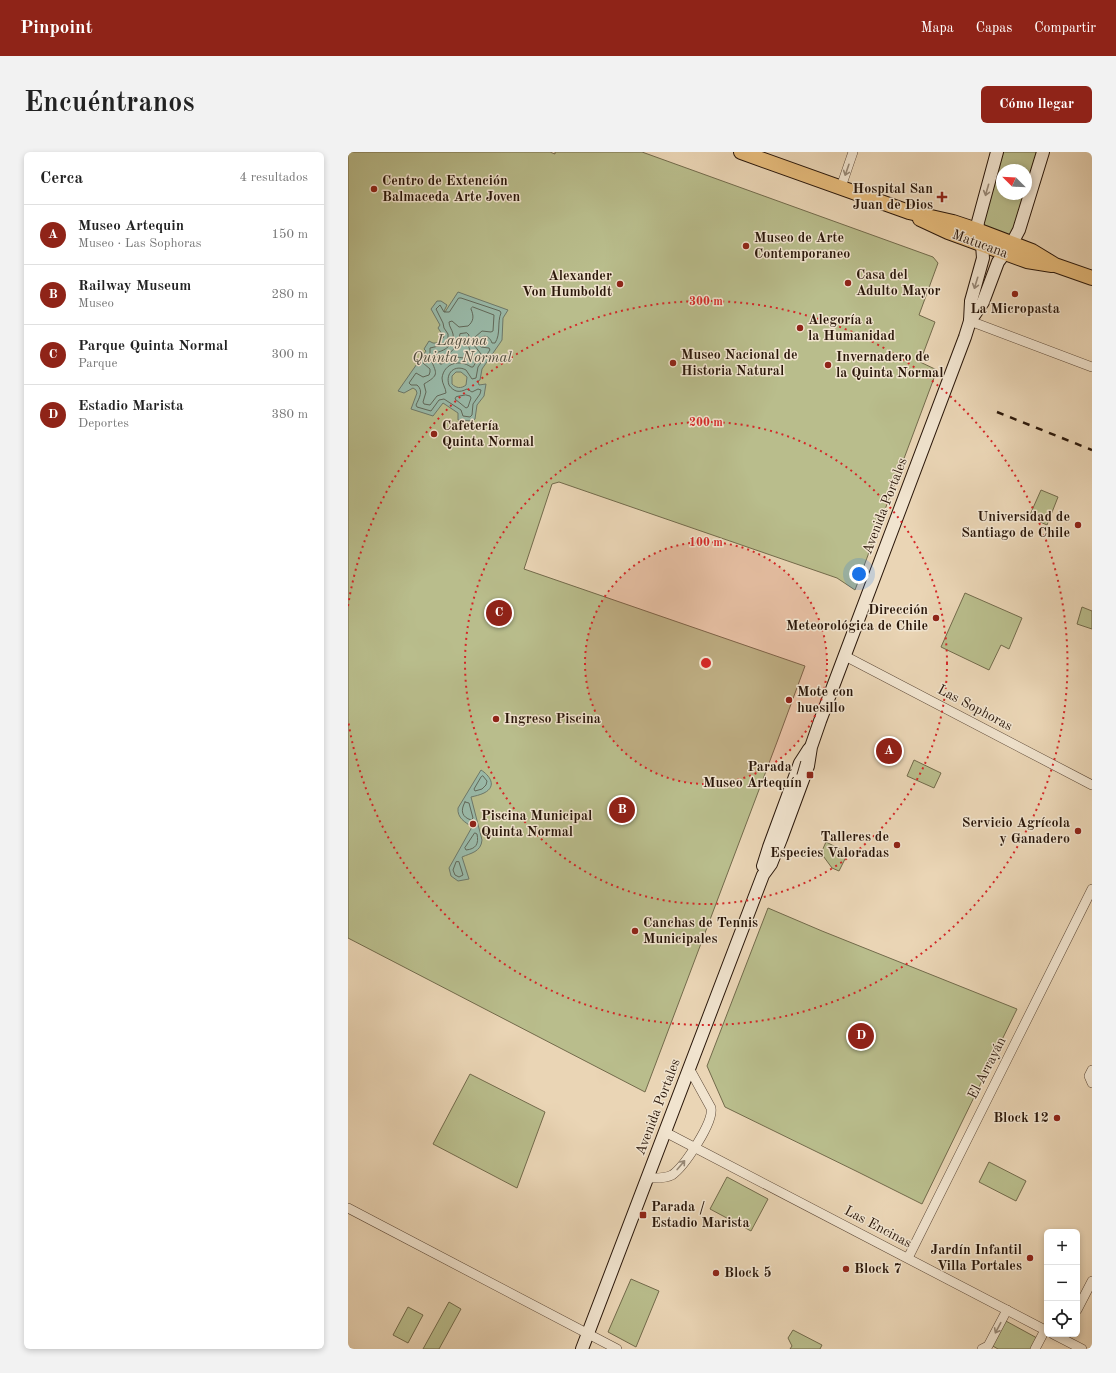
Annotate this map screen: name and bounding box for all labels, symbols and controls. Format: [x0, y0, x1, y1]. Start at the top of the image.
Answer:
text: Pinpoint [20, 19, 93, 38]
text: Mapa [921, 21, 954, 35]
text: Capas [976, 21, 1012, 35]
text: Compartir [1034, 21, 1096, 35]
button: Cómo llegar [981, 86, 1092, 123]
text: Encuéntranos [24, 90, 194, 118]
one-way arrow [842, 163, 850, 175]
north arrow [996, 164, 1032, 200]
text: Cerca [40, 170, 83, 187]
text: 4 resultados [240, 171, 308, 184]
place label: Centro de Extención Balmaceda Arte Joven [382, 174, 521, 204]
place label: Hospital San Juan de Dios [853, 182, 933, 212]
one-way arrow [983, 183, 990, 196]
marker: Centro de Extención Balmaceda Arte Joven [369, 184, 379, 194]
marker: Hospital San Juan de Dios [936, 191, 948, 203]
text: Museo Artequin [78, 219, 184, 234]
street label: Matucana [950, 227, 1010, 261]
text: A [48, 228, 58, 241]
text: 150 m [271, 228, 308, 241]
place label: Museo de Arte Contemporaneo [754, 231, 850, 261]
text: Museo · Las Sophoras [78, 237, 201, 250]
marker: Museo de Arte Contemporaneo [741, 241, 751, 251]
place label: Casa del Adulto Mayor [856, 268, 941, 298]
place label: Alexander Von Humboldt [522, 269, 612, 299]
one-way arrow [972, 276, 979, 289]
marker: Casa del Adulto Mayor [843, 278, 853, 288]
text: Railway Museum [78, 279, 191, 294]
marker: Alexander Von Humboldt [615, 279, 625, 289]
text: B [48, 288, 58, 301]
text: 280 m [271, 288, 308, 301]
marker: La Micropasta [1010, 289, 1020, 299]
text: 300 m [689, 296, 723, 308]
text: Museo [78, 297, 114, 310]
place label: La Micropasta [970, 302, 1060, 316]
place label: Alegoría a la Humanidad [808, 313, 895, 343]
marker: Alegoría a la Humanidad [795, 323, 805, 333]
water label: Laguna Quinta Normal [412, 334, 512, 366]
text: Parque Quinta Normal [78, 339, 228, 354]
text: C [49, 348, 57, 361]
text: 300 m [271, 348, 308, 361]
place label: Museo Nacional de Historia Natural [681, 348, 798, 378]
place label: Invernadero de la Quinta Normal [836, 350, 944, 380]
text: Parque [78, 357, 117, 370]
marker: Museo Nacional de Historia Natural [668, 358, 678, 368]
marker: Invernadero de la Quinta Normal [823, 360, 833, 370]
text: Estadio Marista [78, 399, 184, 414]
text: D [48, 408, 58, 421]
text: 380 m [271, 408, 308, 421]
text: Deportes [78, 417, 129, 430]
text: 200 m [689, 417, 723, 429]
place label: Cafetería Quinta Normal [442, 419, 534, 449]
marker: Cafetería Quinta Normal [429, 429, 439, 439]
street label: Avenida Portales [860, 456, 910, 556]
place label: Universidad de Santiago de Chile [961, 510, 1070, 540]
marker: Universidad de Santiago de Chile [1073, 520, 1083, 530]
text: 100 m [689, 537, 723, 549]
your location [849, 564, 869, 584]
pin: C [486, 598, 512, 628]
place label: Dirección Meteorológica de Chile [786, 603, 928, 633]
marker: Dirección Meteorológica de Chile [931, 613, 941, 623]
centre of rings [699, 656, 713, 670]
street label: Las Sophoras [935, 682, 1015, 734]
place label: Mote con huesillo [797, 685, 854, 715]
marker: Mote con huesillo [784, 695, 794, 705]
place label: Ingreso Piscina [504, 712, 601, 726]
marker: Ingreso Piscina [491, 714, 501, 724]
pin: A [876, 736, 902, 766]
place label: Parada / Museo Artequín [703, 760, 802, 790]
marker: Parada / Museo Artequín [805, 770, 815, 780]
pin: B [609, 795, 635, 825]
place label: Piscina Municipal Quinta Normal [481, 809, 592, 839]
place label: Servicio Agrícola y Ganadero [962, 816, 1070, 846]
marker: Piscina Municipal Quinta Normal [468, 819, 478, 829]
marker: Servicio Agrícola y Ganadero [1073, 826, 1083, 836]
place label: Talleres de Especies Valoradas [770, 830, 889, 860]
marker: Talleres de Especies Valoradas [892, 840, 902, 850]
place label: Canchas de Tennis Municipales [643, 916, 758, 946]
marker: Canchas de Tennis Municipales [630, 926, 640, 936]
pin: D [848, 1021, 874, 1051]
street label: El Arrayán [965, 1034, 1009, 1101]
street label: Avenida Portales [633, 1057, 683, 1157]
place label: Block 12 [993, 1111, 1049, 1125]
marker: Block 12 [1052, 1113, 1062, 1123]
one-way arrow [677, 1160, 686, 1171]
place label: Parada / Estadio Marista [651, 1200, 750, 1230]
street label: Las Encinas [842, 1203, 914, 1251]
marker: Parada / Estadio Marista [638, 1210, 648, 1220]
map controls [1044, 1229, 1080, 1337]
button: + [1044, 1229, 1080, 1265]
place label: Jardín Infantil Villa Portales [931, 1243, 1022, 1273]
marker: Jardín Infantil Villa Portales [1025, 1253, 1035, 1263]
place label: Block 7 [854, 1262, 902, 1276]
marker: Block 7 [841, 1264, 851, 1274]
button: − [1044, 1265, 1080, 1301]
place label: Block 5 [724, 1266, 772, 1280]
marker: Block 5 [711, 1268, 721, 1278]
button: locate [1044, 1301, 1080, 1337]
one-way arrow [994, 1322, 1001, 1334]

